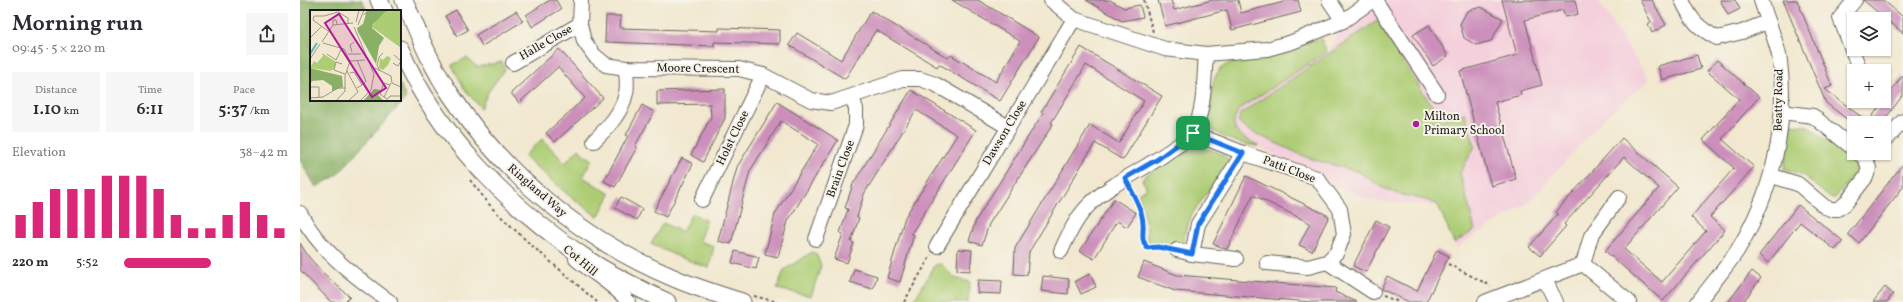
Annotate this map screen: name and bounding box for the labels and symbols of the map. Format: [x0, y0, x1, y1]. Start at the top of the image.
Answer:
inset map [310, 10, 401, 101]
street label: Halle Close [516, 21, 576, 65]
street label: Moore Crescent [656, 60, 740, 78]
street label: Beatty Road [1770, 68, 1788, 132]
street label: Dawson Close [979, 97, 1031, 169]
street label: Holst Close [713, 108, 753, 168]
place label: Milton Primary School [1424, 109, 1505, 139]
pin [1176, 116, 1210, 150]
marker: Milton Primary School [1411, 119, 1421, 129]
street label: Brain Close [823, 138, 859, 200]
street label: Patti Close [1260, 153, 1318, 188]
street label: Ringland Way [504, 161, 571, 222]
street label: Cot Hill [559, 242, 601, 280]

